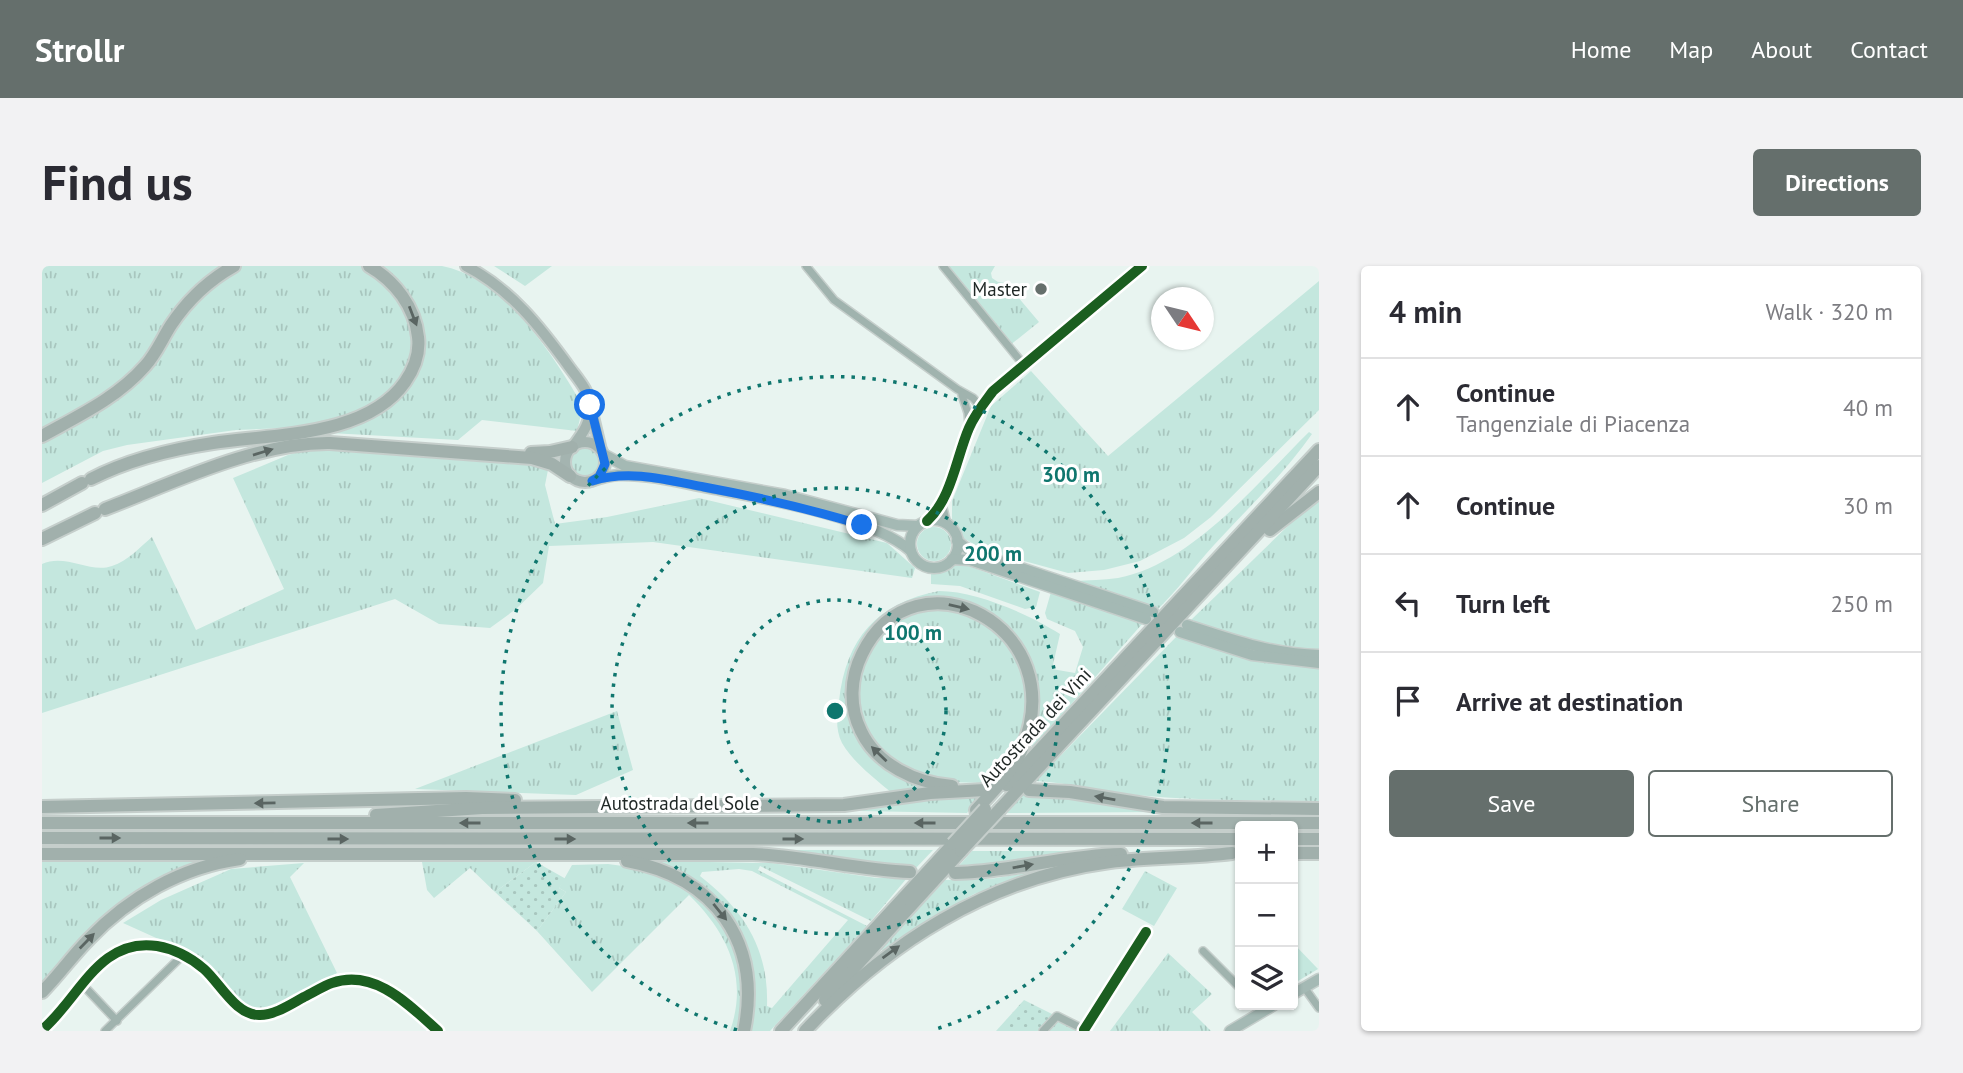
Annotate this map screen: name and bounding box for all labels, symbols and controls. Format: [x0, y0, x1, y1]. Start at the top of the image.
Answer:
text: Strollr [35, 28, 124, 71]
text: Home [1571, 34, 1631, 65]
text: Map [1669, 34, 1713, 65]
text: About [1751, 34, 1812, 65]
text: Contact [1850, 34, 1928, 65]
button: Directions [1753, 149, 1921, 216]
text: Find us [42, 150, 193, 214]
place label: Master [972, 277, 1028, 301]
marker: Master [1033, 281, 1049, 297]
north arrow [1151, 287, 1214, 350]
text: 4 min [1389, 292, 1462, 331]
text: Walk · 320 m [1766, 297, 1893, 326]
one-way arrow [407, 306, 418, 327]
text: Continue [1456, 376, 1555, 409]
icon: ahead [1389, 388, 1427, 426]
route start [574, 389, 605, 420]
text: 40 m [1843, 393, 1893, 422]
text: Tangenziale di Piacenza [1456, 409, 1690, 438]
one-way arrow [253, 447, 274, 457]
text: 300 m [1042, 461, 1100, 488]
icon: ahead [1389, 486, 1427, 524]
text: Continue [1456, 489, 1555, 522]
text: 30 m [1843, 491, 1893, 520]
route end [846, 509, 877, 540]
text: 200 m [964, 540, 1022, 567]
icon: left [1389, 584, 1427, 622]
text: Turn left [1456, 587, 1550, 620]
text: 250 m [1831, 589, 1893, 618]
one-way arrow [949, 602, 971, 613]
text: 100 m [884, 619, 942, 646]
street label: Autostrada dei Vini [974, 663, 1096, 791]
icon: arrive [1389, 682, 1427, 720]
text: Arrive at destination [1456, 685, 1683, 718]
centre of rings [823, 699, 847, 723]
one-way arrow [870, 746, 887, 763]
button: Save [1389, 770, 1634, 837]
button: Share [1648, 770, 1893, 837]
street label: Autostrada del Sole [601, 791, 759, 815]
one-way arrow [1093, 792, 1115, 803]
one-way arrow [254, 798, 276, 809]
one-way arrow [459, 817, 481, 829]
one-way arrow [687, 817, 709, 829]
one-way arrow [914, 817, 936, 829]
one-way arrow [1191, 817, 1213, 829]
map controls [1235, 821, 1298, 1010]
button: + [1235, 821, 1298, 884]
one-way arrow [99, 832, 121, 844]
one-way arrow [327, 833, 349, 845]
one-way arrow [554, 833, 576, 845]
one-way arrow [782, 833, 804, 845]
one-way arrow [1012, 860, 1034, 871]
button: − [1235, 884, 1298, 947]
one-way arrow [713, 903, 728, 921]
one-way arrow [79, 932, 96, 949]
one-way arrow [882, 945, 900, 959]
button: layers [1235, 947, 1298, 1010]

